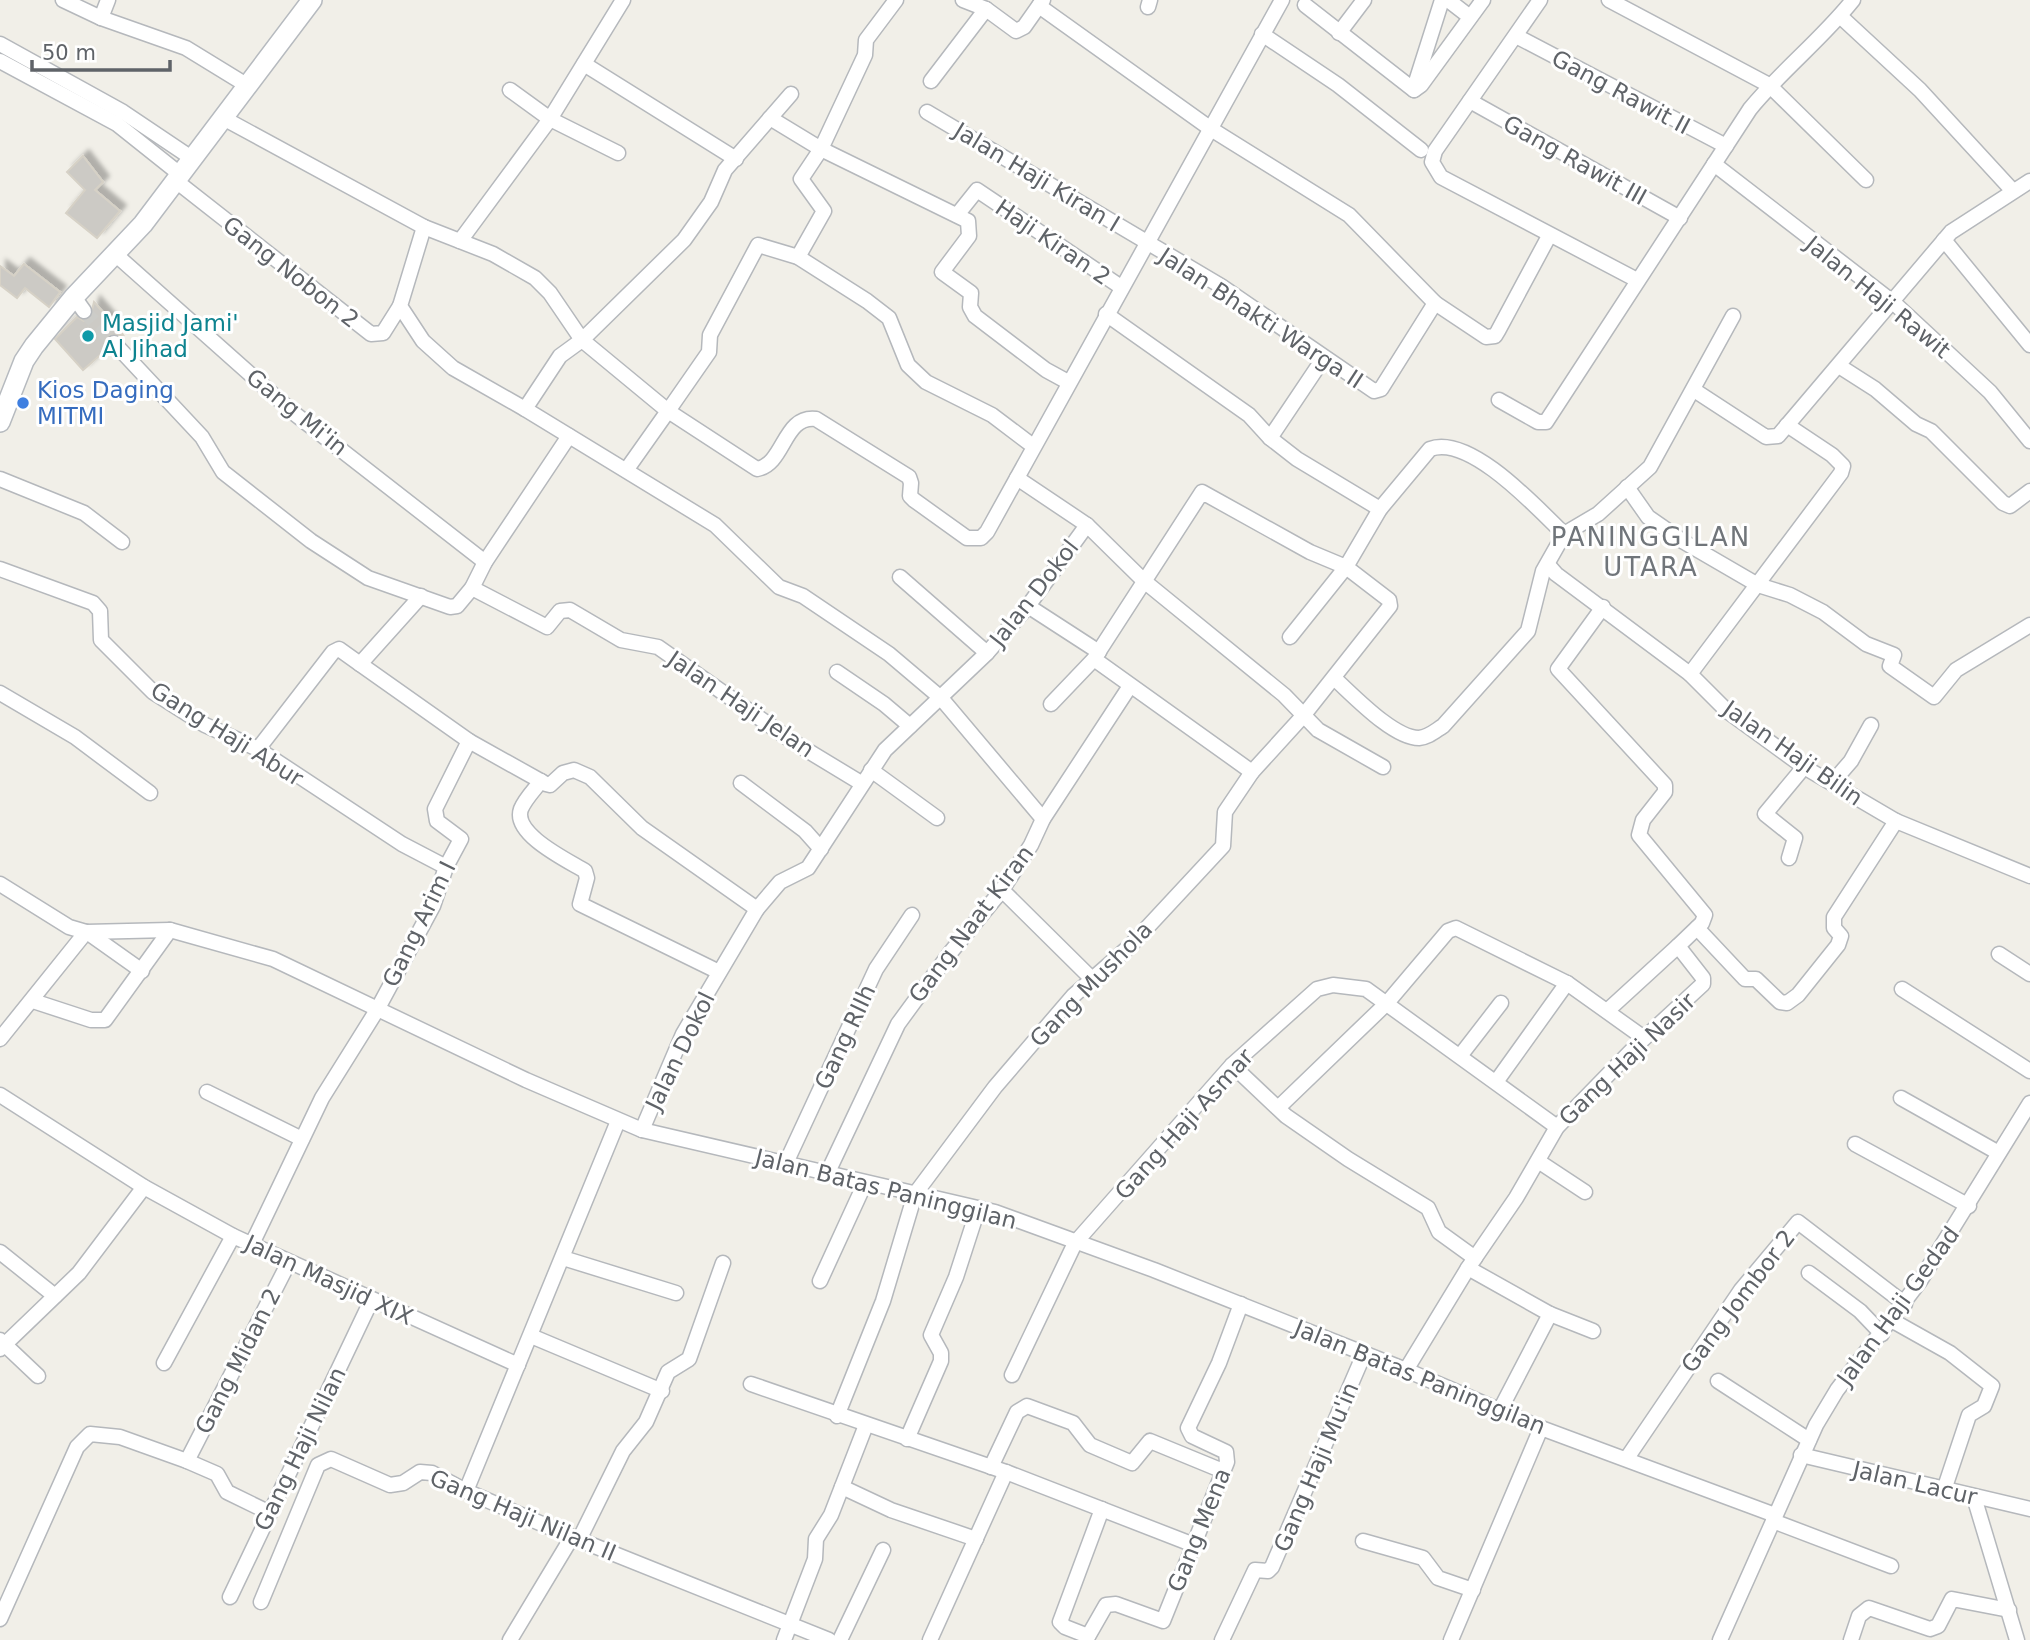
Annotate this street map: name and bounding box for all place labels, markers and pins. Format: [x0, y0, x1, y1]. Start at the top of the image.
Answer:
place label: Masjid Jami' Al Jihad [102, 310, 239, 362]
marker: Masjid Jami' Al Jihad [80, 328, 96, 344]
place label: Kios Daging MITMI [37, 377, 174, 429]
marker: Kios Daging MITMI [15, 395, 31, 411]

